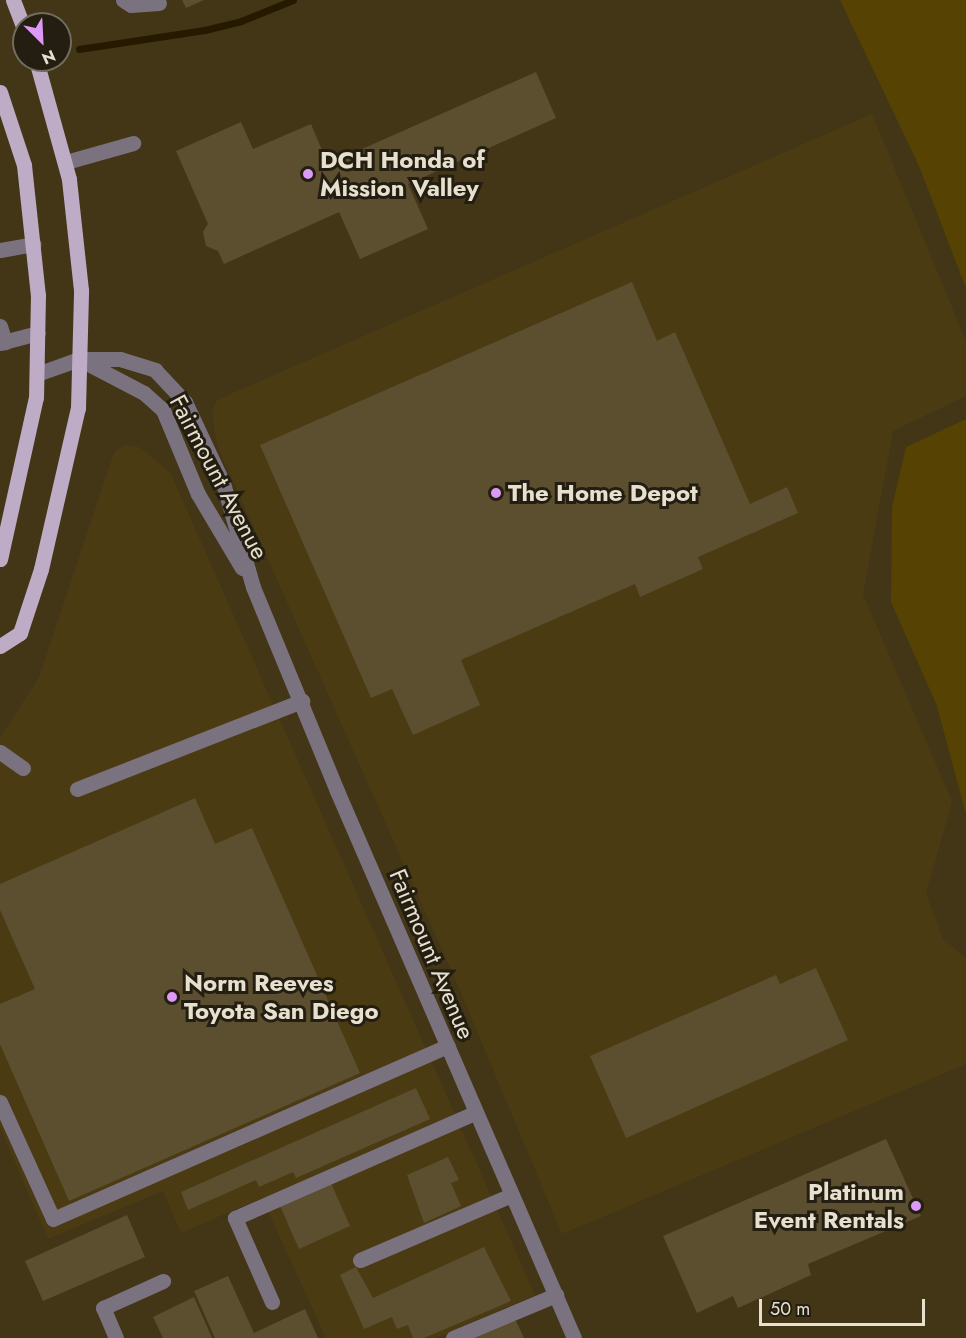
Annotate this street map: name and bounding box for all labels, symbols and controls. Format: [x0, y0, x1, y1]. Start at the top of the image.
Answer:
north arrow [12, 12, 72, 72]
text: N [38, 44, 59, 70]
place label: DCH Honda of Mission Valley [320, 146, 485, 202]
marker: DCH Honda of Mission Valley [301, 167, 315, 181]
street label: Fairmount Avenue [164, 390, 274, 564]
place label: The Home Depot [508, 479, 698, 507]
marker: The Home Depot [489, 486, 503, 500]
street label: Fairmount Avenue [383, 865, 481, 1043]
place label: Norm Reeves Toyota San Diego [184, 969, 379, 1025]
marker: Norm Reeves Toyota San Diego [165, 990, 179, 1004]
place label: Platinum Event Rentals [754, 1178, 904, 1234]
marker: Platinum Event Rentals [909, 1199, 923, 1213]
scale bar [762, 1287, 928, 1325]
text: 50 m [770, 1296, 810, 1322]

